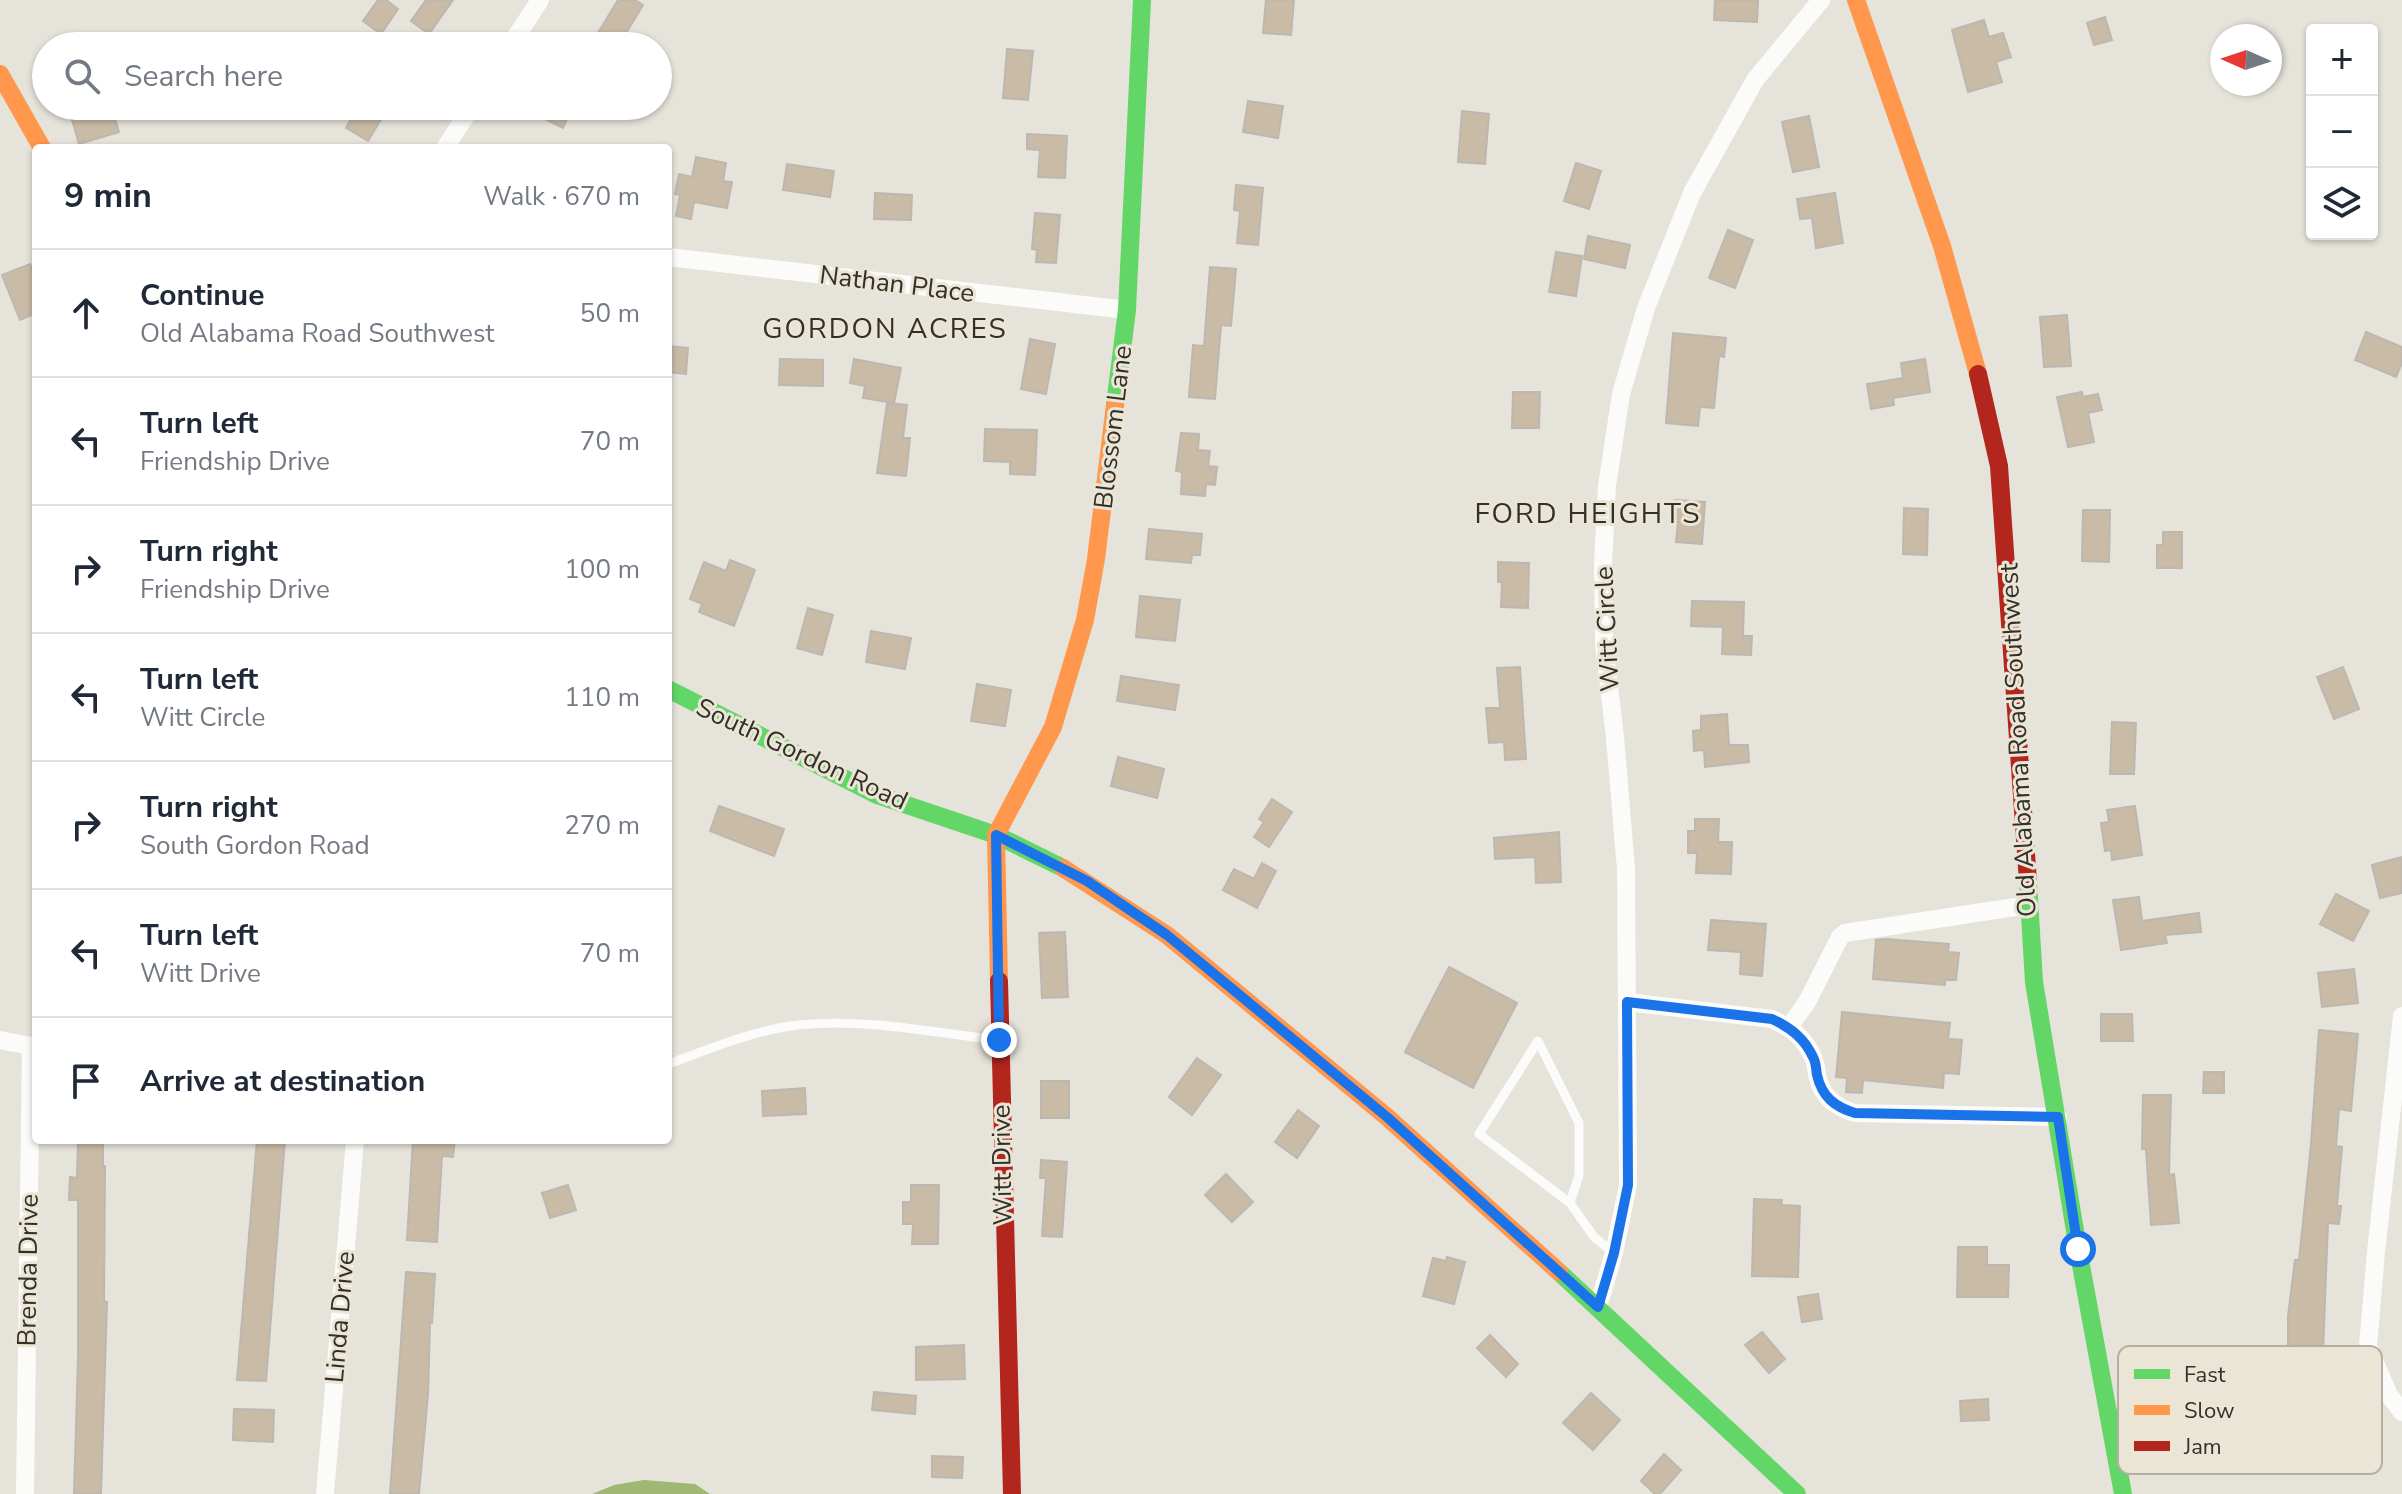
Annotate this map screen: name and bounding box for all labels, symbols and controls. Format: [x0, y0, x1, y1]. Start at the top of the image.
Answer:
north arrow [2210, 24, 2282, 96]
map controls [2306, 24, 2378, 240]
button: + [2306, 24, 2378, 96]
search box [32, 32, 672, 120]
icon: search [60, 54, 104, 98]
text: Search here [124, 56, 283, 97]
button: − [2306, 96, 2378, 168]
button: layers [2306, 168, 2378, 240]
text: 9 min [64, 173, 152, 219]
text: Walk · 670 m [483, 179, 640, 214]
street label: Nathan Place [818, 257, 976, 311]
text: Continue [140, 275, 265, 316]
icon: ahead [64, 291, 108, 335]
text: 50 m [580, 296, 640, 331]
district label: GORDON ACRES [762, 310, 1008, 348]
text: Old Alabama Road Southwest [140, 316, 494, 351]
street label: Blossom Lane [1086, 343, 1140, 511]
text: Turn left [140, 403, 258, 444]
icon: left [64, 419, 108, 463]
text: 70 m [580, 424, 640, 459]
text: Friendship Drive [140, 444, 330, 479]
district label: FORD HEIGHTS [1475, 495, 1701, 533]
text: Turn right [140, 531, 278, 572]
icon: right [64, 547, 108, 591]
text: 100 m [564, 552, 640, 587]
street label: Old Alabama Road Southwest [1991, 561, 2045, 918]
street label: Witt Circle [1586, 566, 1628, 692]
text: Friendship Drive [140, 572, 330, 607]
text: Turn left [140, 659, 258, 700]
icon: left [64, 675, 108, 719]
text: 110 m [564, 680, 640, 715]
street label: South Gordon Road [691, 690, 913, 818]
text: Witt Circle [140, 700, 265, 735]
text: Turn right [140, 787, 278, 828]
icon: right [64, 803, 108, 847]
text: 270 m [564, 808, 640, 843]
text: South Gordon Road [140, 828, 370, 863]
text: Turn left [140, 915, 258, 956]
icon: left [64, 931, 108, 975]
text: 70 m [580, 936, 640, 971]
text: Witt Drive [140, 956, 261, 991]
route end [981, 1022, 1017, 1058]
icon: arrive [64, 1059, 108, 1103]
text: Arrive at destination [140, 1061, 425, 1102]
street label: Witt Drive [983, 1104, 1021, 1226]
street label: Brenda Drive [9, 1193, 47, 1347]
route start [2060, 1231, 2096, 1267]
street label: Linda Drive [317, 1250, 363, 1384]
legend [2118, 1346, 2382, 1474]
text: Fast [2184, 1360, 2226, 1390]
text: Slow [2184, 1396, 2235, 1426]
text: Jam [2183, 1432, 2222, 1462]

